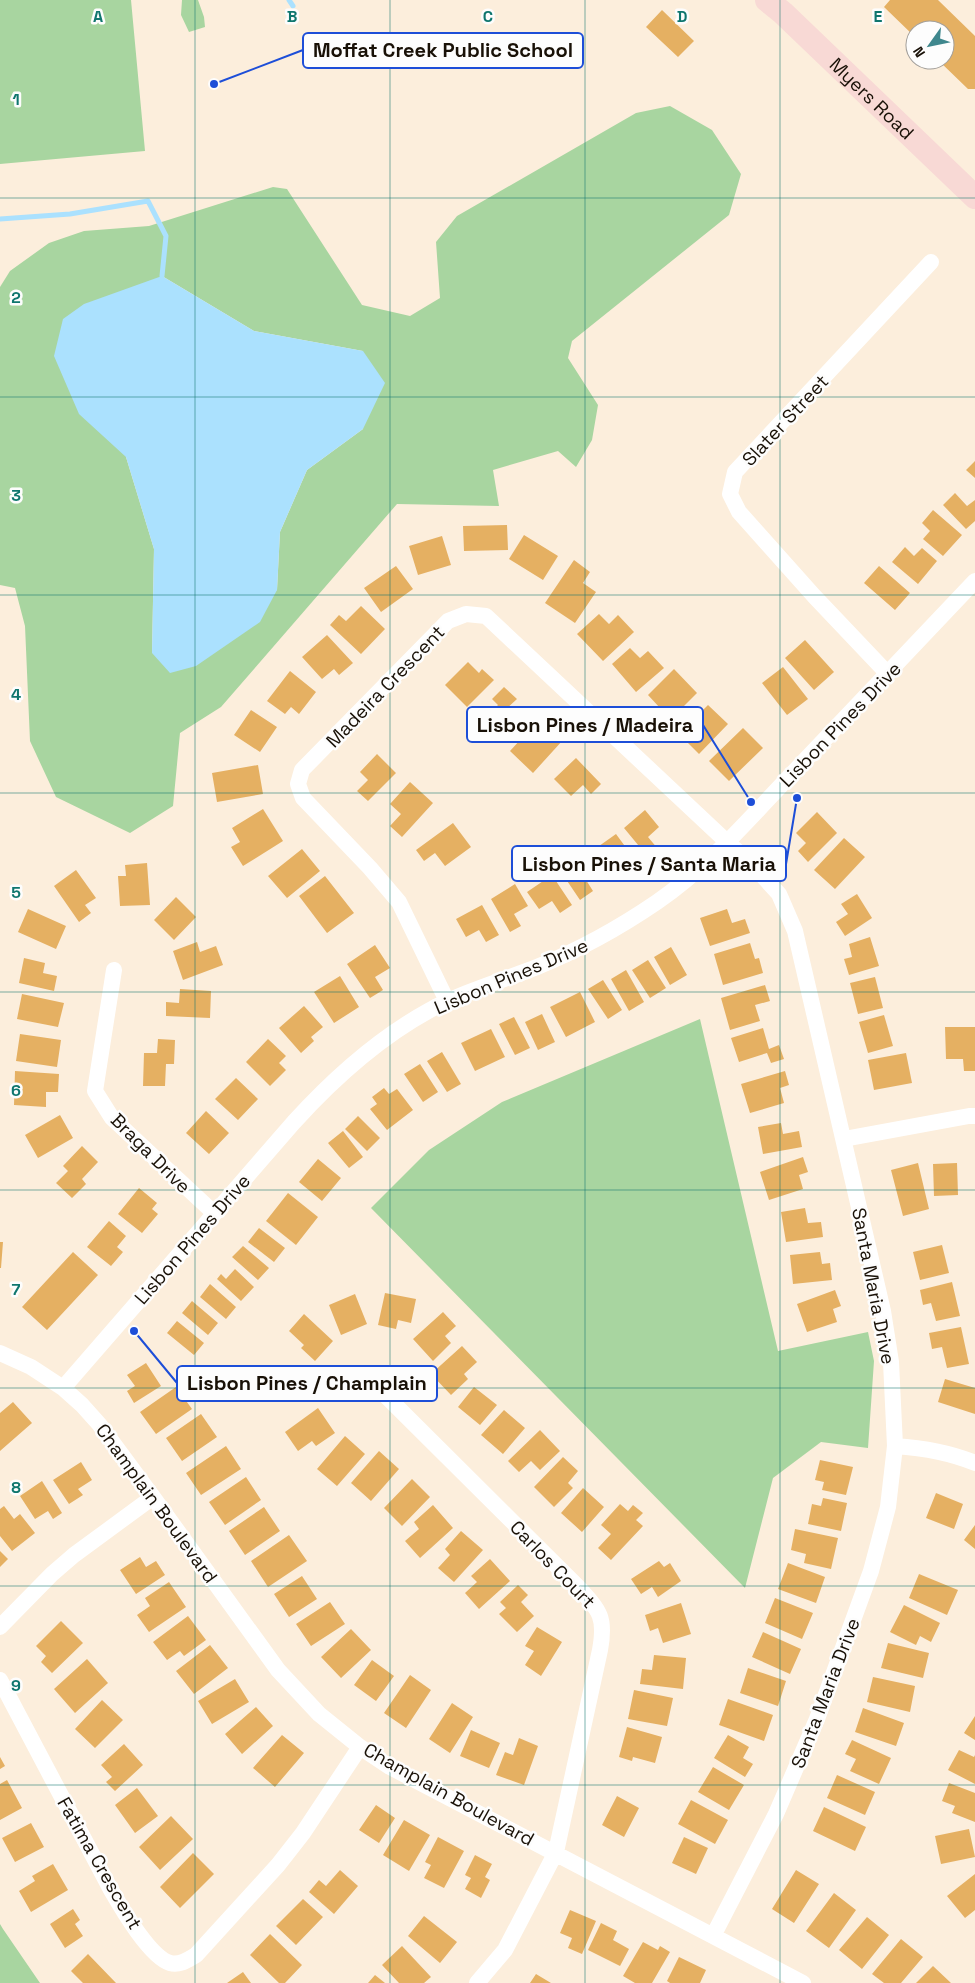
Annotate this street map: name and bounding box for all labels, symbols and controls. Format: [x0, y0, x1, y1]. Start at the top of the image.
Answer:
text: A [93, 6, 103, 27]
text: B [287, 6, 297, 27]
text: C [483, 6, 493, 27]
text: D [677, 6, 687, 27]
text: E [874, 6, 883, 27]
north arrow [905, 20, 955, 70]
callout: Moffat Creek Public School [303, 33, 583, 68]
text: Moffat Creek Public School [313, 37, 573, 63]
text: N [909, 43, 929, 61]
street label: Myers Road [824, 52, 919, 145]
text: 1 [12, 89, 20, 110]
text: 2 [11, 287, 21, 308]
street label: Slater Street [737, 369, 834, 471]
text: 3 [11, 485, 21, 506]
street label: Madeira Crescent [320, 620, 450, 753]
street label: Lisbon Pines Drive [774, 656, 907, 792]
text: 4 [11, 684, 21, 705]
callout: Lisbon Pines / Madeira [467, 707, 703, 742]
text: Lisbon Pines / Madeira [477, 712, 694, 738]
callout: Lisbon Pines / Santa Maria [512, 846, 786, 881]
text: Lisbon Pines / Santa Maria [522, 851, 777, 877]
text: 5 [11, 882, 21, 903]
street label: Lisbon Pines Drive [430, 933, 592, 1020]
text: 6 [11, 1080, 21, 1101]
street label: Braga Drive [105, 1108, 196, 1199]
street label: Lisbon Pines Drive [129, 1169, 256, 1310]
street label: Santa Maria Drive [846, 1206, 901, 1366]
text: 7 [12, 1279, 21, 1300]
callout: Lisbon Pines / Champlain [177, 1366, 437, 1401]
text: Lisbon Pines / Champlain [187, 1370, 427, 1396]
street label: Champlain Boulevard [90, 1418, 223, 1588]
text: 8 [11, 1477, 21, 1498]
street label: Carlos Court [504, 1515, 601, 1614]
street label: Santa Maria Drive [785, 1615, 866, 1772]
text: 9 [11, 1675, 21, 1696]
street label: Champlain Boulevard [359, 1737, 539, 1852]
street label: Fatima Crescent [51, 1792, 148, 1934]

